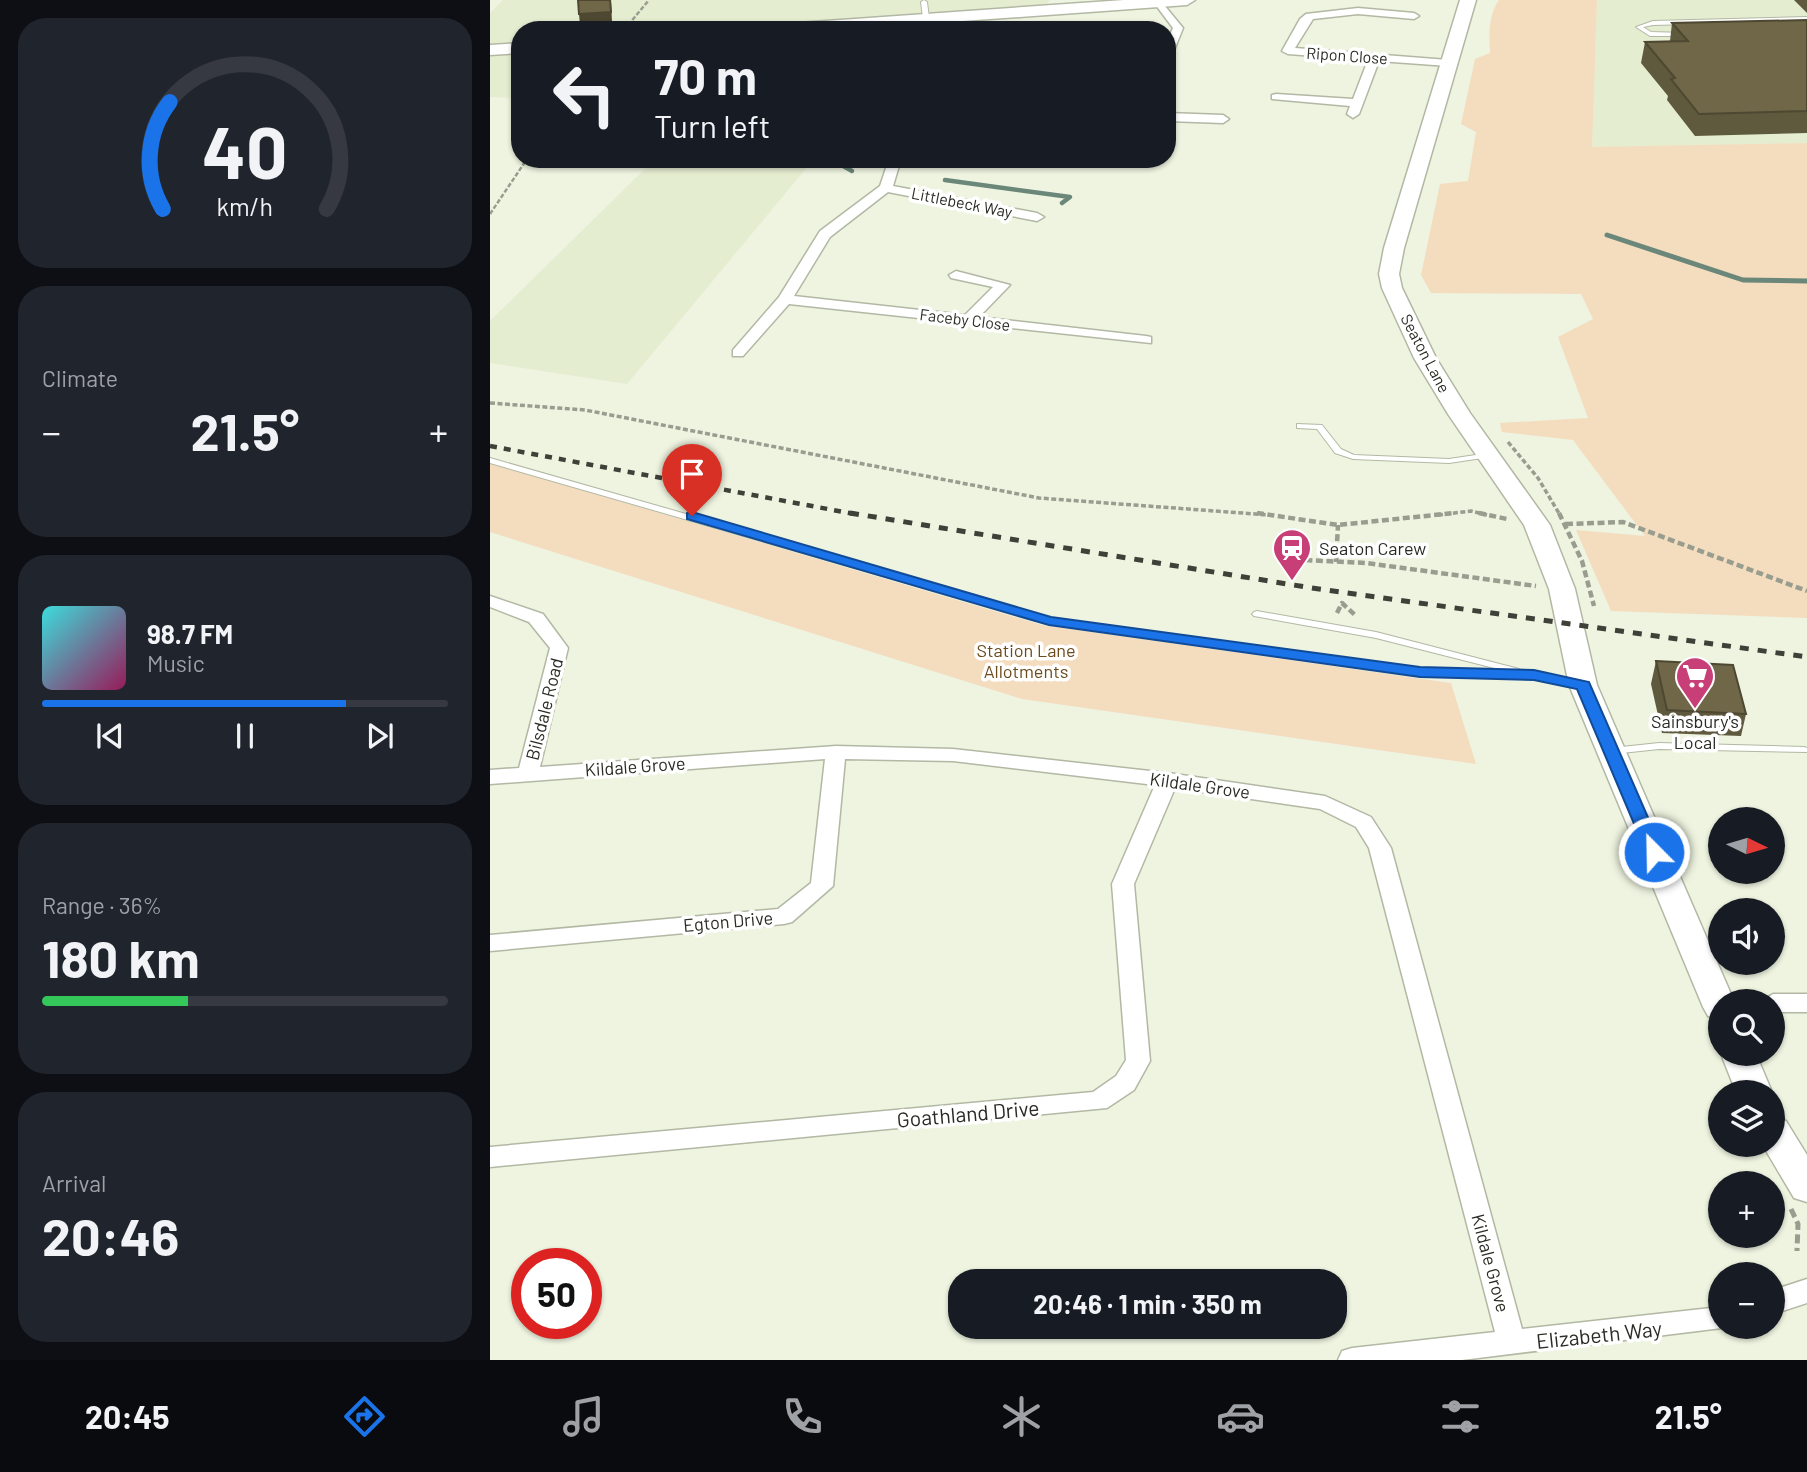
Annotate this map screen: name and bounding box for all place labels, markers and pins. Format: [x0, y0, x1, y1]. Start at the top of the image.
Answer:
pin [662, 444, 722, 516]
station icon: Seaton Carew [1271, 527, 1313, 582]
place label: Seaton Carew [1319, 537, 1426, 559]
supermarket icon: Sainsbury's Local [1674, 655, 1716, 710]
place label: Sainsbury's Local [1651, 710, 1739, 753]

